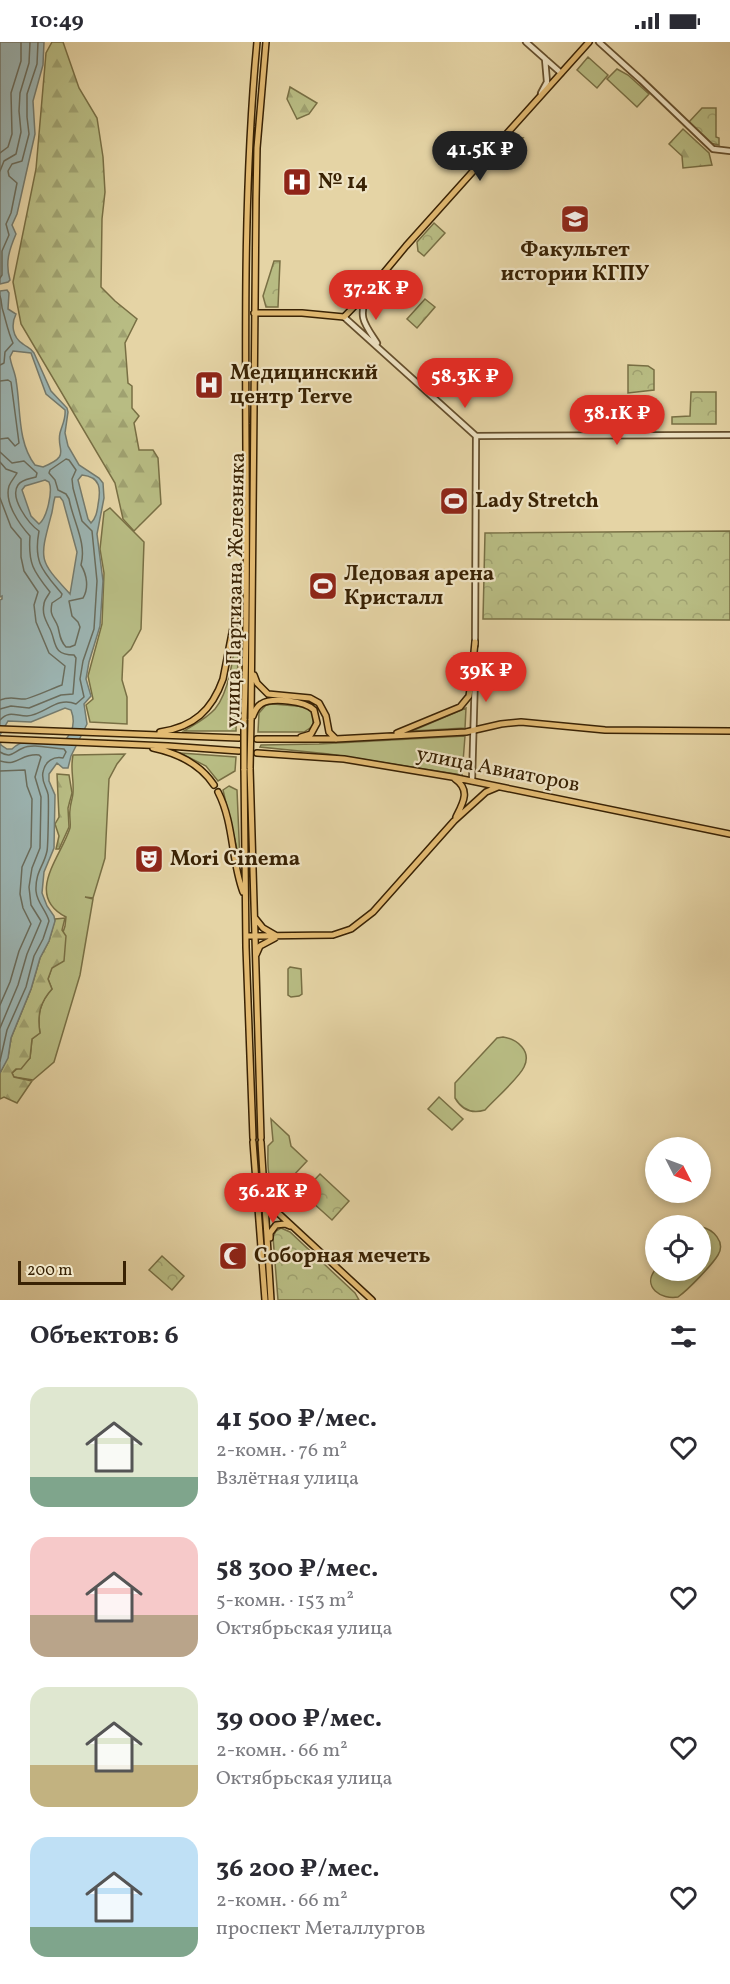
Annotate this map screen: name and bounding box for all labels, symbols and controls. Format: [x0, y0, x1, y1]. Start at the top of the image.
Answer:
text: 10:49 [30, 6, 84, 37]
pin: 41.5K ₽ [425, 131, 535, 182]
text: 41.5K ₽ [446, 136, 514, 164]
hospital icon: № 14 [281, 166, 313, 198]
place label: № 14 [318, 168, 368, 197]
school or university icon: Факультет истории КГПУ [559, 203, 591, 235]
place label: Факультет истории КГПУ [501, 236, 649, 289]
pin: 37.2K ₽ [321, 270, 431, 321]
text: 37.2K ₽ [343, 275, 409, 303]
pin: 58.3K ₽ [410, 358, 520, 409]
place label: Медицинский центр Terve [230, 359, 378, 412]
text: 58.3K ₽ [431, 363, 499, 391]
hospital icon: Медицинский центр Terve [193, 369, 225, 401]
pin: 38.1K ₽ [562, 395, 672, 446]
text: 38.1K ₽ [584, 400, 650, 428]
street label: улица Партизана Железняка [219, 452, 253, 728]
sports icon: Lady Stretch [438, 485, 470, 517]
place label: Lady Stretch [475, 487, 599, 516]
place label: Ледовая арена Кристалл [344, 560, 494, 613]
sports icon: Ледовая арена Кристалл [307, 570, 339, 602]
pin: 39K ₽ [444, 652, 528, 703]
text: 39K ₽ [459, 657, 513, 685]
street label: улица Авиаторов [414, 740, 582, 800]
theatre icon: Mori Cinema [133, 843, 165, 875]
place label: Mori Cinema [170, 845, 300, 874]
north arrow [645, 1137, 711, 1203]
map controls [645, 1137, 711, 1281]
pin: 36.2K ₽ [218, 1173, 328, 1224]
text: 36.2K ₽ [238, 1178, 308, 1206]
button: locate [645, 1215, 711, 1281]
mosque icon: Соборная мечеть [217, 1240, 249, 1272]
place label: Соборная мечеть [254, 1242, 431, 1271]
scale bar [18, 1258, 126, 1286]
text: 200 m [27, 1260, 72, 1282]
text: Объектов: 6 [30, 1318, 179, 1354]
icon: filters [667, 1320, 700, 1353]
text: 41 500 ₽/мес. [216, 1401, 377, 1437]
icon: home [78, 1411, 150, 1483]
icon: heart [667, 1431, 700, 1464]
text: 2-комн. · 76 m² [216, 1437, 347, 1465]
text: Взлётная улица [216, 1465, 359, 1493]
text: 58 300 ₽/мес. [216, 1551, 378, 1587]
icon: home [78, 1561, 150, 1633]
icon: heart [667, 1581, 700, 1614]
text: 5-комн. · 153 m² [216, 1587, 354, 1615]
text: Октябрьская улица [216, 1615, 393, 1643]
text: 39 000 ₽/мес. [216, 1701, 382, 1737]
icon: home [78, 1711, 150, 1783]
icon: heart [667, 1731, 700, 1764]
text: 2-комн. · 66 m² [216, 1737, 348, 1765]
text: Октябрьская улица [216, 1765, 393, 1793]
text: 36 200 ₽/мес. [216, 1851, 380, 1887]
icon: home [78, 1861, 150, 1933]
icon: heart [667, 1881, 700, 1914]
text: 2-комн. · 66 m² [216, 1887, 348, 1915]
text: проспект Металлургов [216, 1915, 425, 1943]

